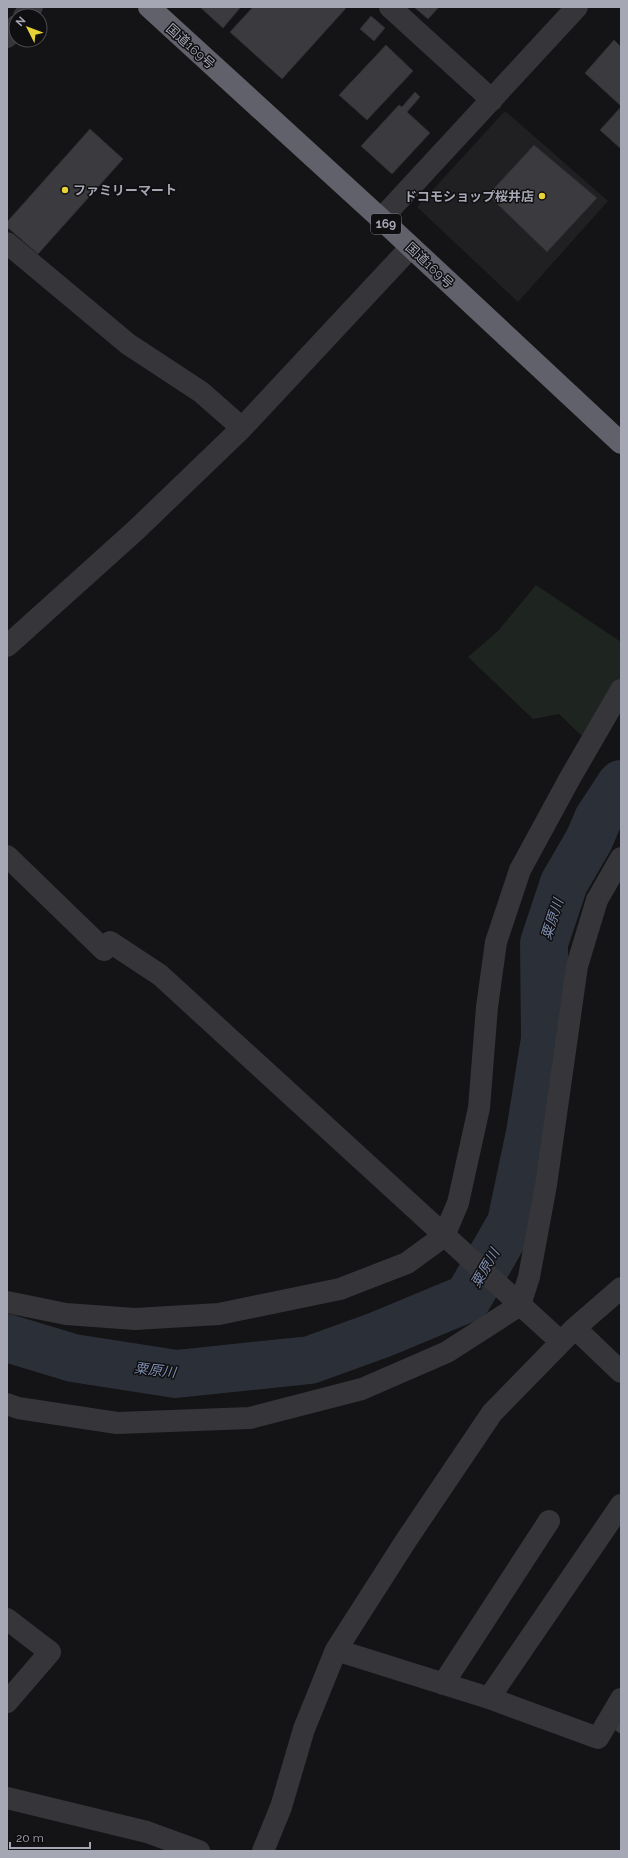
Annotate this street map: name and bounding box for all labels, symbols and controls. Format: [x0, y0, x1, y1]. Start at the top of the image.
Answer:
north arrow [8, 8, 48, 48]
text: N [13, 14, 29, 29]
street label: 国道169号 [163, 21, 218, 72]
place label: ファミリーマート [73, 183, 177, 198]
marker: ファミリーマート [60, 185, 70, 195]
place label: ドコモショップ桜井店 [404, 189, 534, 204]
marker: ドコモショップ桜井店 [537, 191, 547, 201]
road number: 169 [371, 214, 401, 234]
street label: 国道169号 [403, 239, 457, 291]
water label: 粟原川 [538, 895, 567, 941]
water label: 粟原川 [468, 1244, 503, 1290]
water label: 粟原川 [133, 1360, 179, 1381]
scale bar [10, 1824, 90, 1850]
text: 20 m [16, 1831, 44, 1845]

